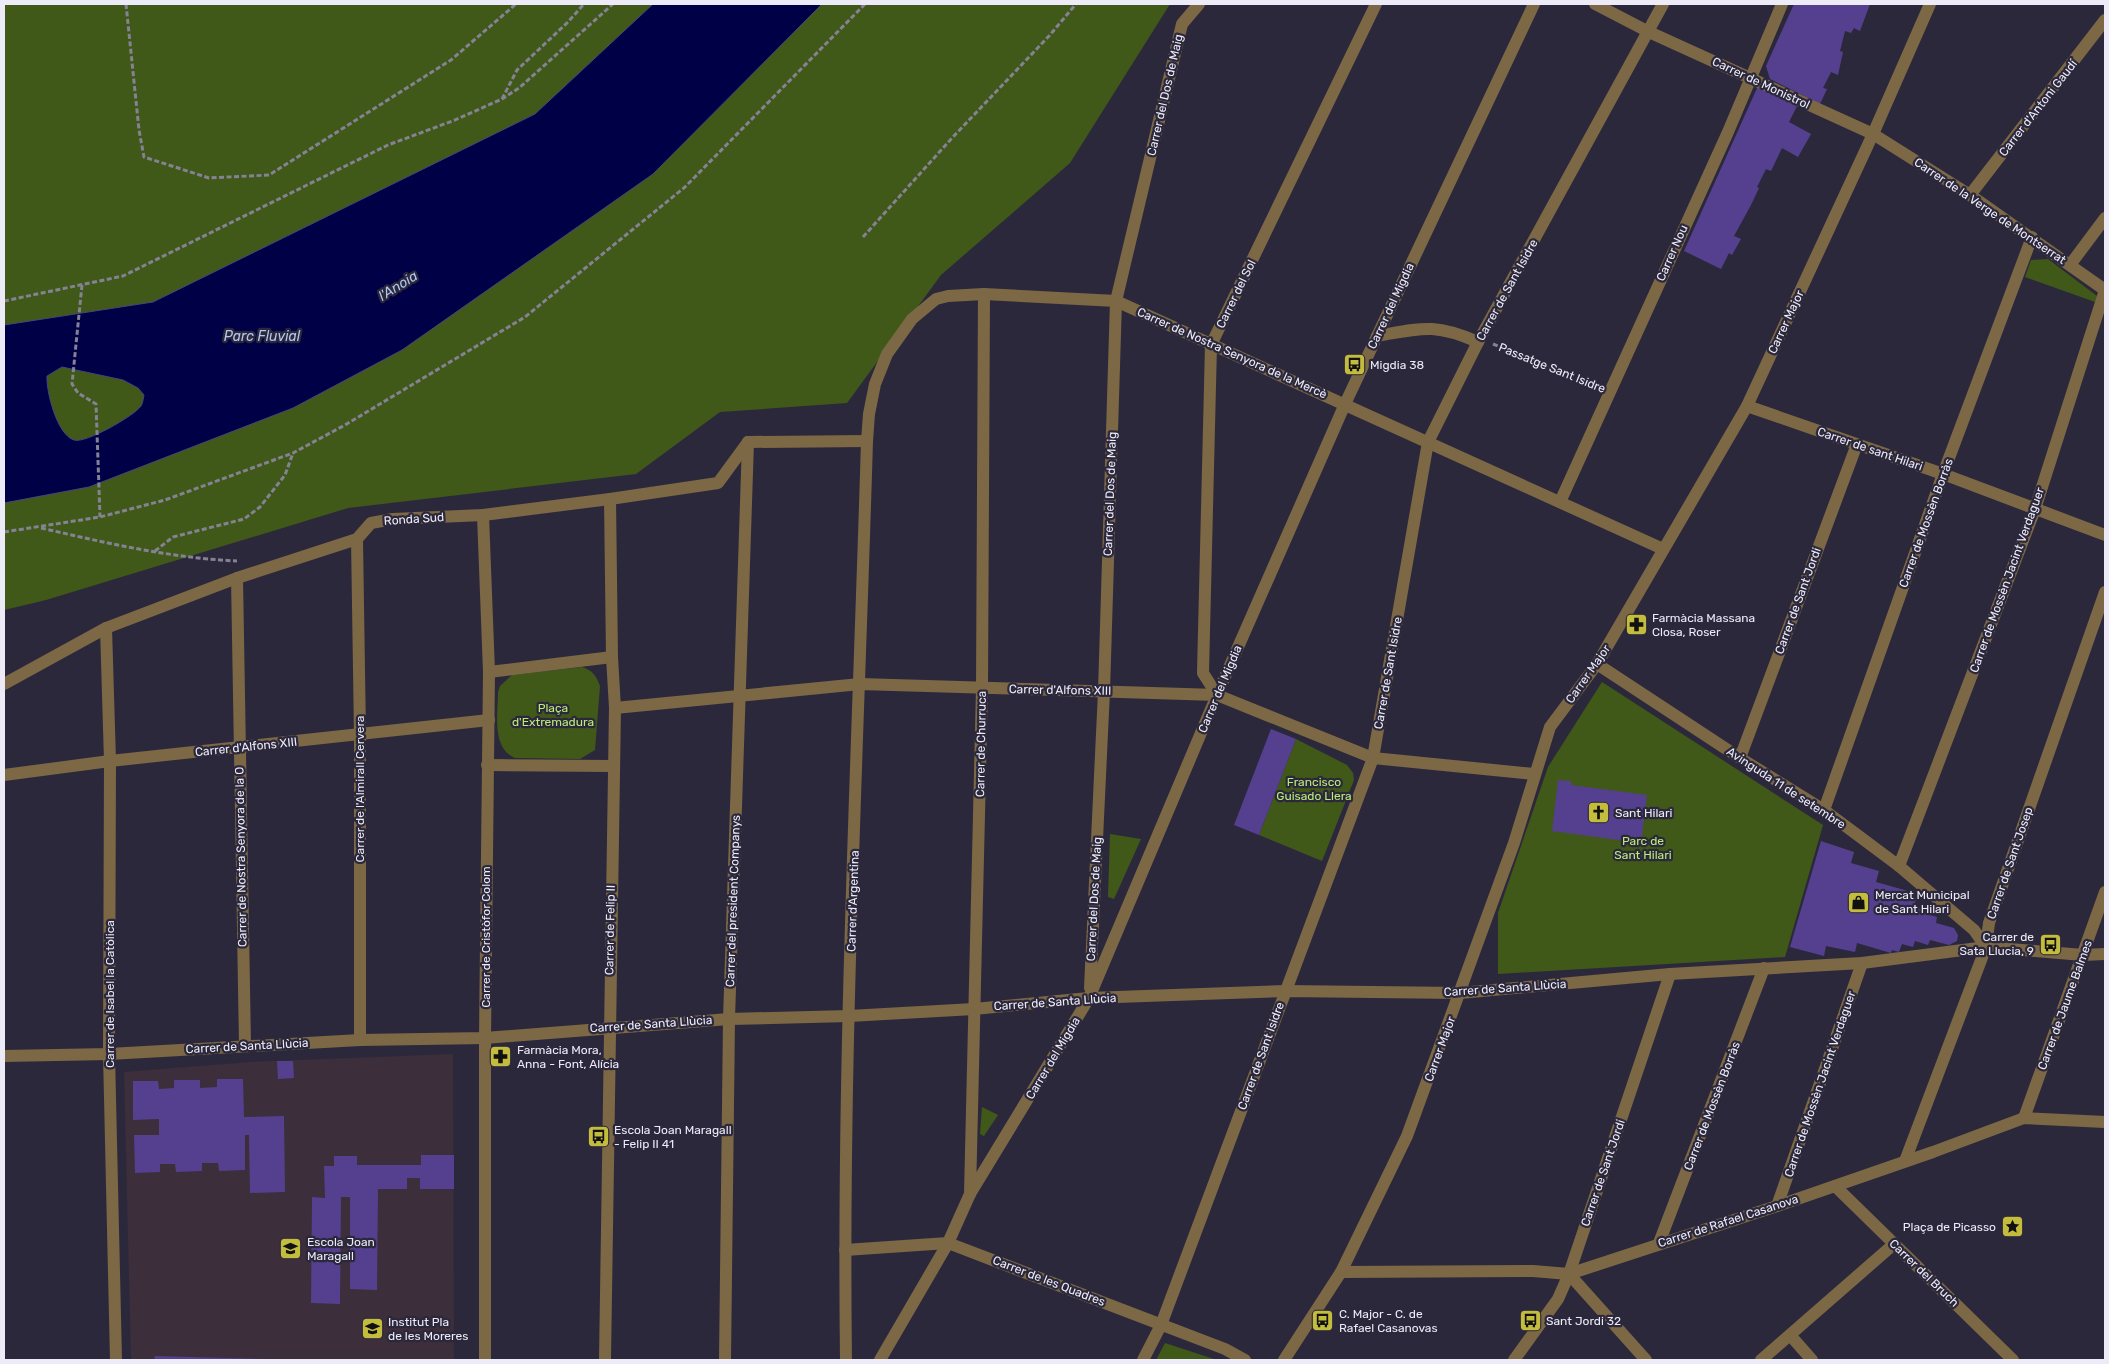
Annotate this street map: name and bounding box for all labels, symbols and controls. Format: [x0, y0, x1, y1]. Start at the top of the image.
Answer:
street label: Carrer del Dos de Maig [1144, 33, 1186, 157]
street label: Carrer de Monistrol [1710, 54, 1812, 112]
street label: Carrer d'Antoni Gaudí [1996, 56, 2081, 159]
street label: Carrer de la Verge de Montserrat [1911, 155, 2069, 267]
street label: Carrer Nou [1653, 223, 1691, 283]
street label: Carrer de Sant Isidre [1473, 237, 1541, 343]
street label: Carrer del Sol [1213, 257, 1259, 331]
street label: Carrer del Migdia [1365, 261, 1417, 351]
water label: l'Anoia [375, 267, 421, 305]
street label: Carrer Major [1765, 288, 1807, 356]
street label: Carrer de Nostra Senyora de la Mercè [1135, 305, 1329, 401]
water label: Parc Fluvial [224, 328, 301, 345]
street label: Passatge Sant Isidre [1497, 340, 1608, 396]
bus stop icon: Migdia 38 [1342, 353, 1366, 377]
place label: Migdia 38 [1370, 358, 1424, 372]
street label: Carrer de sant Hilari [1816, 424, 1925, 474]
street label: Carrer del Dos de Maig [1101, 432, 1119, 556]
street label: Carrer de Mossèn Borràs [1896, 456, 1956, 590]
street label: Carrer de Mossèn Jacint Verdaguer [1967, 485, 2047, 674]
street label: Ronda Sud [383, 510, 445, 528]
street label: Carrer de Sant Jordi [1772, 546, 1824, 656]
place label: Farmàcia Massana Closa, Roser [1652, 611, 1755, 639]
pharmacy icon: Farmàcia Massana Closa, Roser [1624, 613, 1648, 637]
street label: Carrer de Sant Isidre [1371, 615, 1405, 730]
street label: Carrer Major [1563, 642, 1614, 706]
street label: Carrer del Migdia [1195, 643, 1245, 735]
street label: Carrer d'Alfons XIII [1009, 682, 1111, 698]
street label: Carrer de Churruca [973, 691, 989, 797]
park label: Plaça d'Extremadura [512, 701, 594, 729]
street label: Carrer de l'Almirall Cervera [353, 716, 367, 862]
street label: Carrer d'Alfons XIII [194, 735, 298, 759]
street label: Avinguda 11 de setembre [1724, 744, 1848, 832]
street label: Carrer de Nostra Senyora de la O [232, 767, 250, 947]
park label: Francisco Guisado Llera [1276, 775, 1352, 803]
church icon: Sant Hilari [1587, 801, 1611, 825]
street label: Carrer de Sant Josep [1984, 805, 2036, 921]
place label: Sant Hilari [1615, 806, 1672, 820]
street label: Carrer del president Companys [723, 815, 743, 987]
park label: Parc de Sant Hilari [1614, 834, 1672, 862]
street label: Carrer del Dos de Maig [1084, 836, 1104, 962]
street label: Carrer d'Argentina [844, 850, 862, 952]
street label: Carrer de Cristòfor Colom [479, 866, 493, 1008]
street label: Carrer de Felip II [602, 885, 618, 975]
place label: Mercat Municipal de Sant Hilari [1875, 888, 1970, 916]
shop icon: Mercat Municipal de Sant Hilari [1847, 890, 1871, 914]
street label: Carrer de Isabel la Catòlica [103, 920, 117, 1068]
place label: Carrer de Sata Llucia, 9 [1960, 930, 2034, 958]
bus stop icon: Carrer de Sata Llucia, 9 [2038, 932, 2062, 956]
street label: Carrer de Jaume Balmes [2035, 938, 2095, 1072]
street label: Carrer de Santa Llùcia [1443, 977, 1567, 999]
street label: Carrer de Mossèn Jacint Verdaguer [1781, 989, 1859, 1179]
street label: Carrer de Santa Llùcia [993, 991, 1117, 1013]
street label: Carrer de Sant Isidre [1235, 1000, 1287, 1112]
street label: Carrer de Santa Llùcia [589, 1013, 713, 1035]
street label: Carrer del Migdia [1023, 1014, 1083, 1102]
street label: Carrer Major [1422, 1014, 1458, 1084]
street label: Carrer de Santa Llùcia [185, 1036, 309, 1056]
street label: Carrer de Mossèn Borràs [1681, 1040, 1743, 1172]
place label: Farmàcia Mora, Anna - Font, Alícia [517, 1043, 619, 1071]
pharmacy icon: Farmàcia Mora, Anna - Font, Alícia [489, 1045, 513, 1069]
street label: Carrer de Sant Jordi [1578, 1118, 1628, 1228]
place label: Escola Joan Maragall - Felip II 41 [614, 1123, 732, 1151]
bus stop icon: Escola Joan Maragall - Felip II 41 [586, 1125, 610, 1149]
street label: Carrer de Rafael Casanova [1656, 1192, 1800, 1250]
place icon: Plaça de Picasso [2000, 1215, 2024, 1239]
place label: Plaça de Picasso [1903, 1220, 1996, 1234]
place label: Escola Joan Maragall [307, 1235, 375, 1263]
street label: Carrer del Bruch [1886, 1236, 1962, 1310]
school or university icon: Escola Joan Maragall [279, 1237, 303, 1261]
street label: Carrer de les Quadres [991, 1253, 1107, 1309]
place label: C. Major - C. de Rafael Casanovas [1339, 1307, 1438, 1335]
bus stop icon: C. Major - C. de Rafael Casanovas [1311, 1309, 1335, 1333]
bus stop icon: Sant Jordi 32 [1518, 1309, 1542, 1333]
place label: Sant Jordi 32 [1546, 1314, 1621, 1328]
place label: Institut Pla de les Moreres [388, 1315, 468, 1343]
school or university icon: Institut Pla de les Moreres [360, 1317, 384, 1341]

